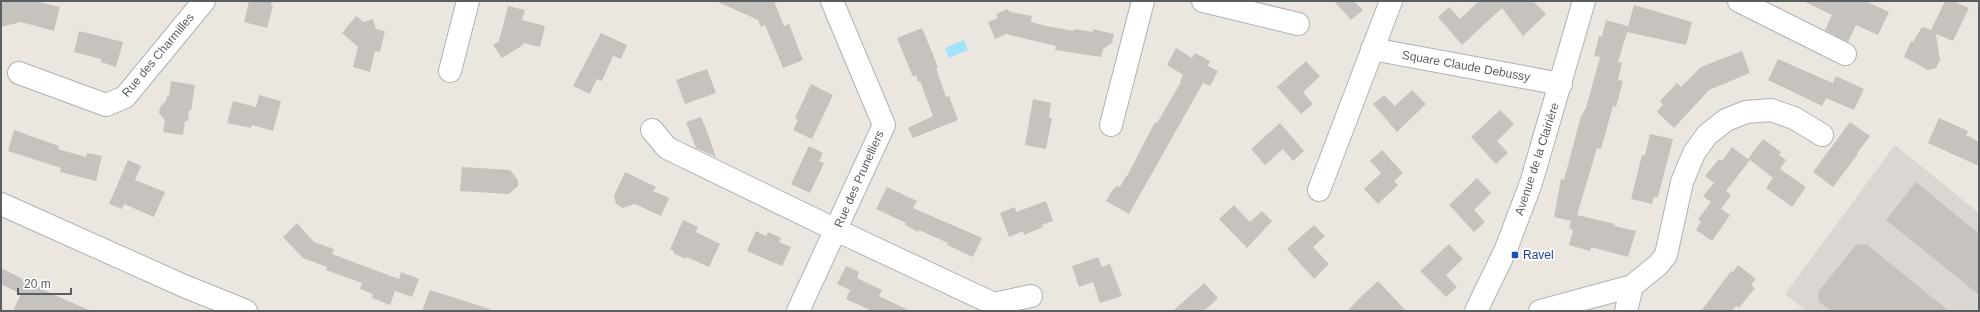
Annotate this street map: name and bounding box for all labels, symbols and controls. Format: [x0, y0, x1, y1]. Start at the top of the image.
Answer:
street label: Rue des Charmilles [119, 10, 197, 100]
street label: Square Claude Debussy [1401, 48, 1531, 84]
street label: Avenue de la Clairière [1512, 100, 1562, 217]
street label: Rue des Prunelliers [831, 128, 887, 230]
place label: Ravel [1523, 248, 1554, 262]
marker: Ravel [1510, 250, 1520, 260]
scale bar [18, 270, 71, 296]
text: 20 m [24, 277, 51, 291]

